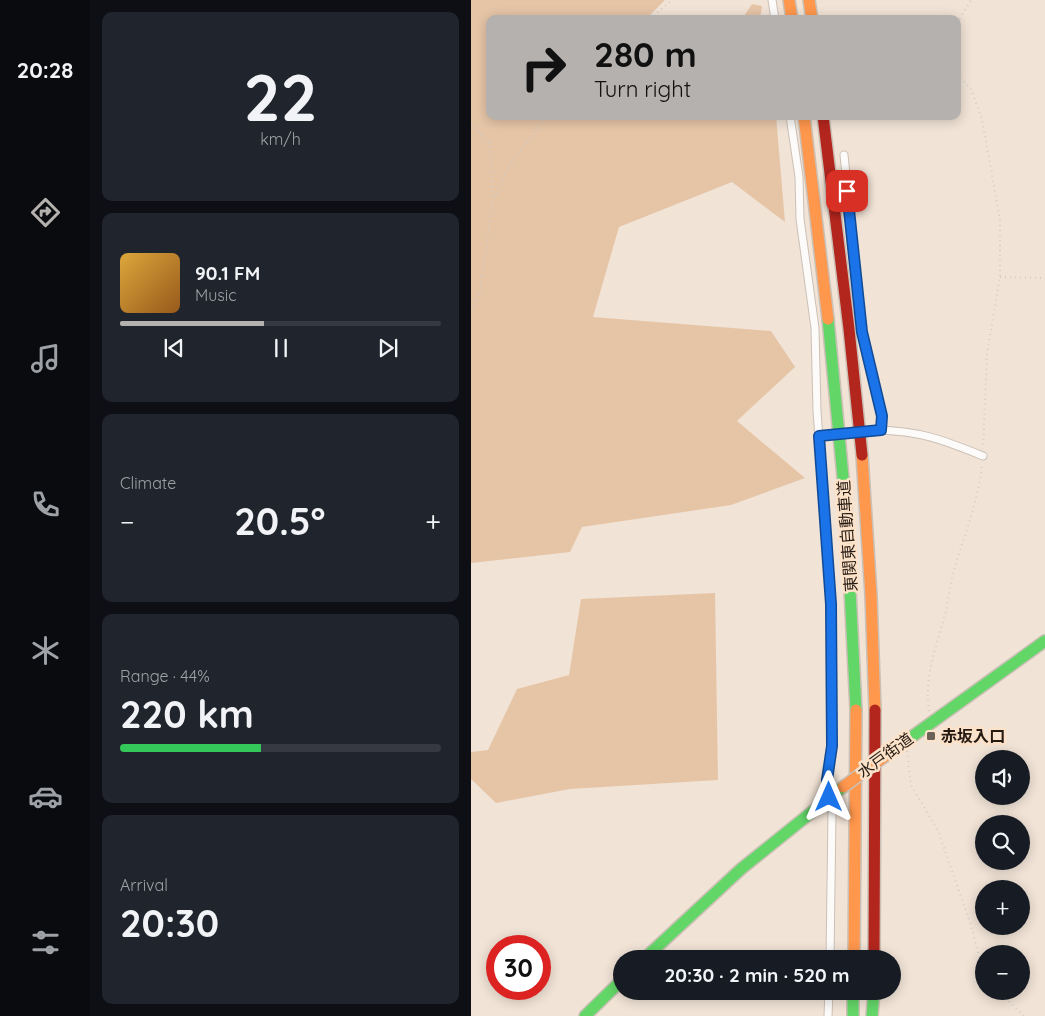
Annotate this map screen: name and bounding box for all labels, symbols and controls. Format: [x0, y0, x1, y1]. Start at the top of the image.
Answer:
text: 280 m [594, 32, 697, 76]
icon: right [511, 35, 576, 100]
text: 20:28 [17, 56, 73, 84]
text: 22 [244, 56, 317, 137]
text: Turn right [594, 75, 691, 103]
text: km/h [260, 129, 301, 149]
pin [826, 170, 868, 212]
icon: arrive [833, 177, 861, 205]
icon: directions [28, 195, 63, 230]
text: 90.1 FM [195, 261, 260, 285]
text: Music [195, 285, 237, 305]
icon: previous [160, 334, 188, 362]
icon: pause [267, 334, 295, 362]
icon: next [374, 334, 402, 362]
icon: music [28, 341, 63, 376]
text: Climate [120, 473, 176, 493]
street label: 東関東自動車道 [833, 479, 861, 593]
icon: phone [28, 487, 63, 522]
text: 20.5° [234, 497, 326, 545]
text: − [120, 504, 135, 539]
text: + [425, 504, 441, 539]
icon: climate [28, 633, 63, 668]
text: Range · 44% [120, 666, 210, 686]
text: 220 km [120, 690, 254, 738]
place label: 赤坂入口 [941, 726, 1005, 746]
street label: 水戸街道 [853, 728, 917, 782]
marker: 赤坂入口 [925, 730, 937, 742]
map controls [975, 750, 1030, 1000]
button: sound [975, 750, 1030, 805]
position arrow [802, 770, 854, 822]
icon: car [28, 779, 63, 814]
button: search [975, 815, 1030, 870]
text: Arrival [120, 875, 168, 895]
button: + [975, 880, 1030, 935]
text: 20:30 [120, 899, 219, 947]
icon: filters [28, 925, 63, 960]
speed limit sign: 30 [486, 935, 551, 1000]
button: − [975, 945, 1030, 1000]
text: 20:30 · 2 min · 520 m [665, 963, 849, 987]

